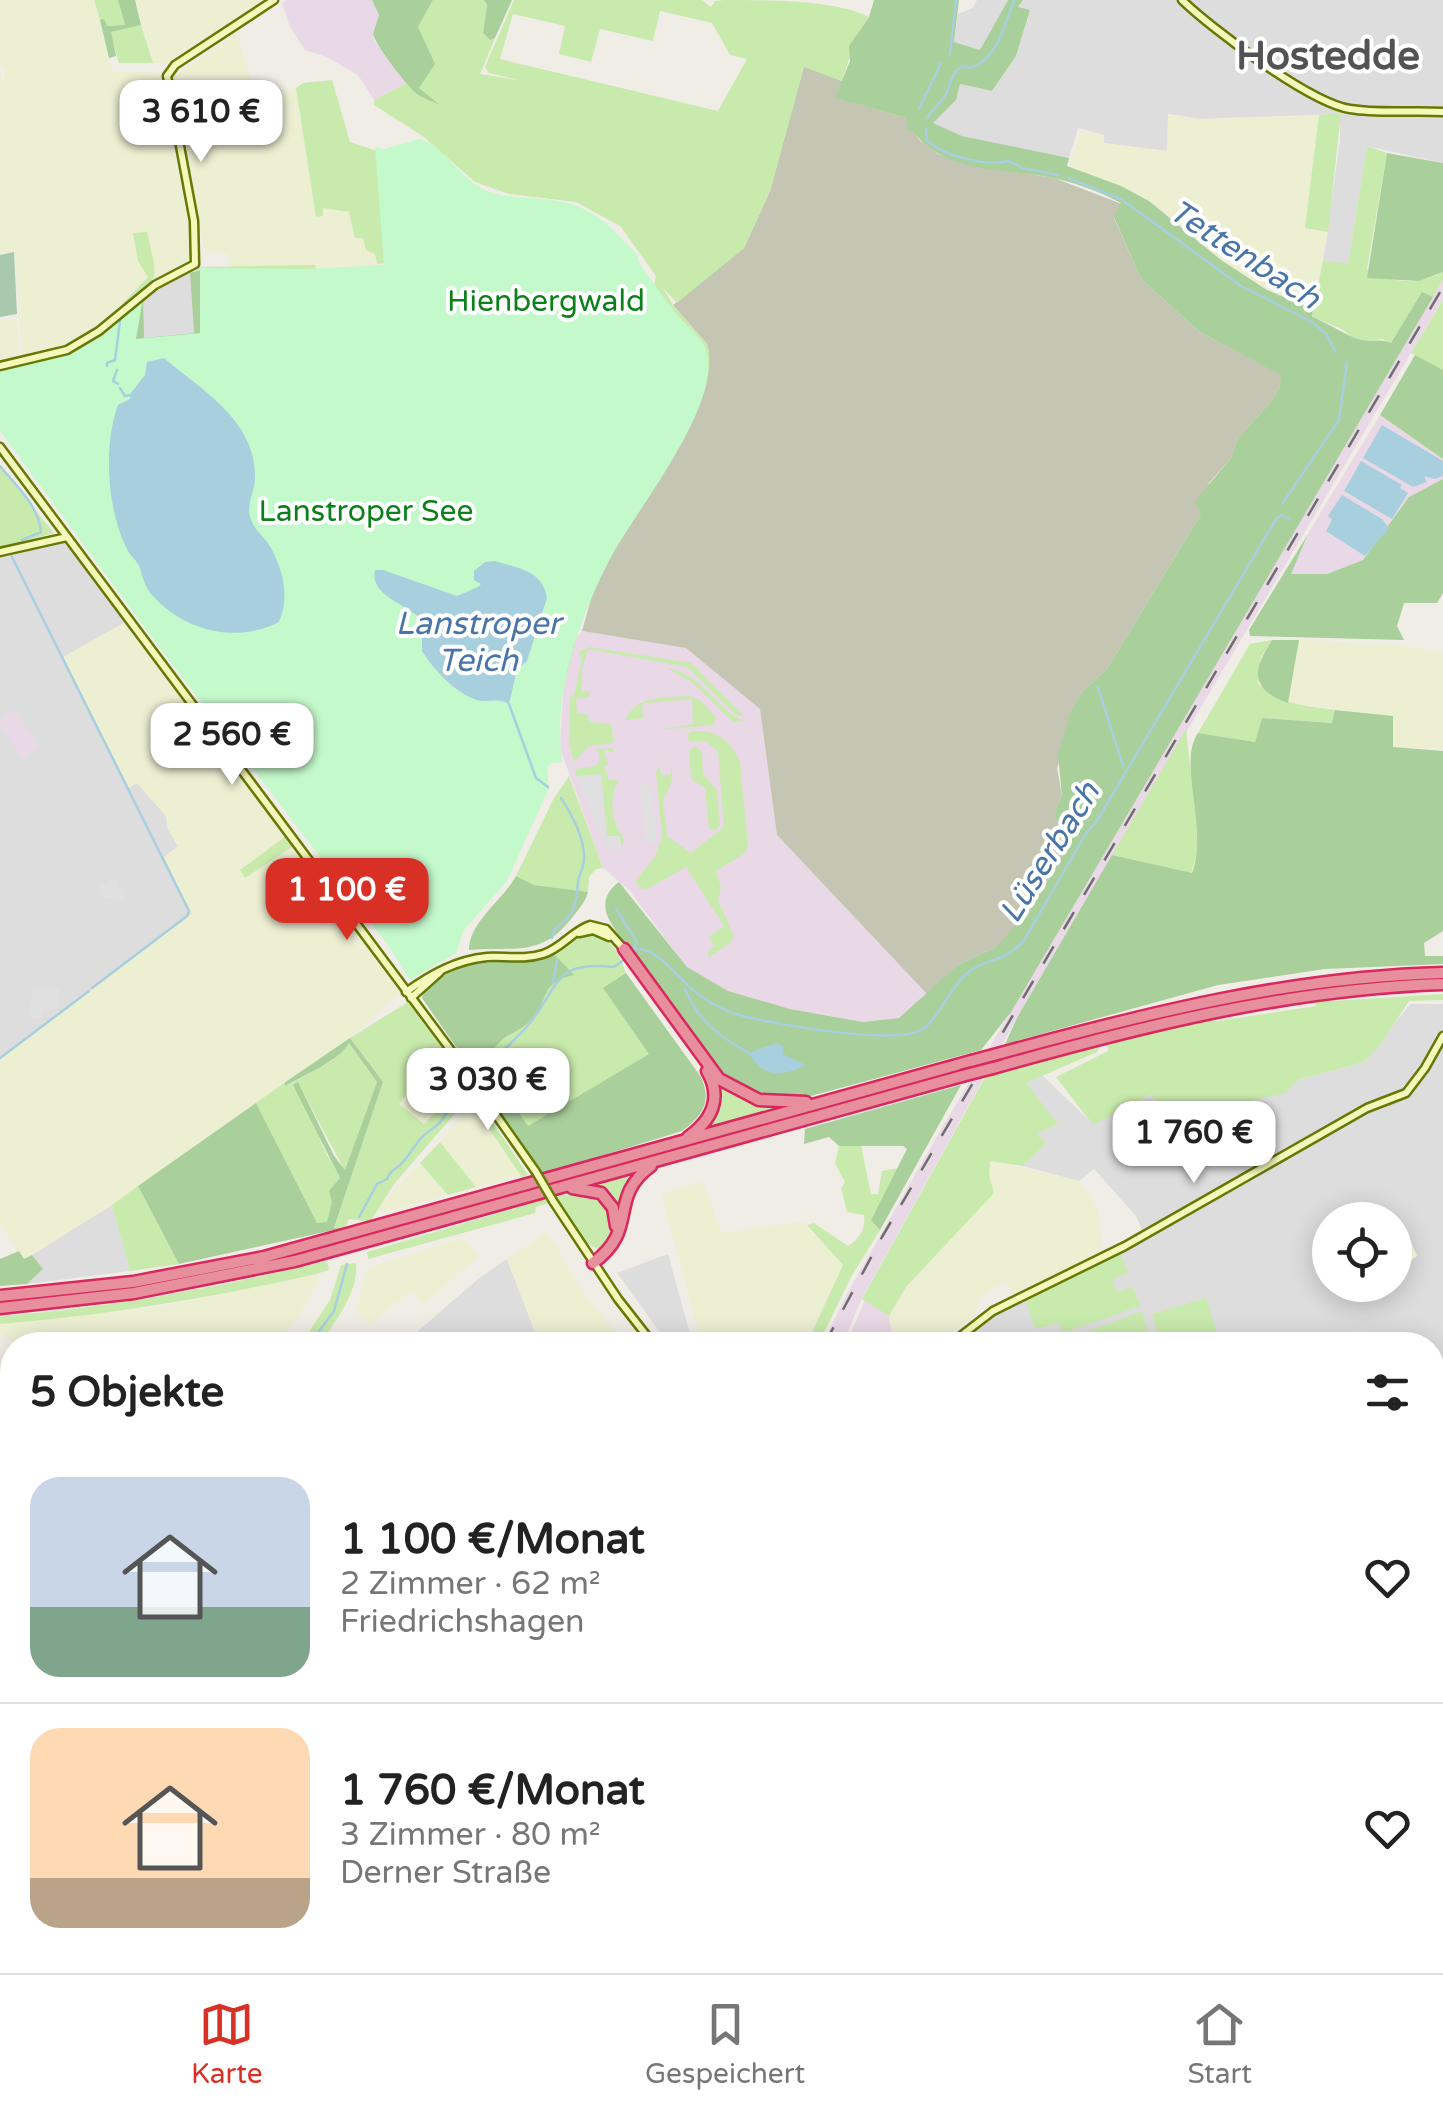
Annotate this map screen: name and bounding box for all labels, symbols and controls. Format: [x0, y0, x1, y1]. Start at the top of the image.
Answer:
district label: Hostedde [1236, 32, 1420, 80]
pin: 3 610 € [109, 80, 293, 165]
text: 3 610 € [142, 93, 260, 131]
water label: Tettenbach [1162, 192, 1328, 318]
park label: Hienbergwald [447, 283, 645, 320]
park label: Lanstroper See [258, 493, 474, 530]
water label: Lanstroper Teich [395, 605, 564, 680]
pin: 2 560 € [140, 703, 324, 788]
text: 2 560 € [173, 716, 291, 754]
water label: Lüserbach [992, 774, 1109, 930]
pin: 1 100 € [255, 858, 439, 943]
text: 1 100 € [288, 871, 406, 909]
pin: 3 030 € [396, 1048, 580, 1133]
text: 3 030 € [429, 1061, 547, 1099]
pin: 1 760 € [1102, 1101, 1286, 1186]
text: 1 760 € [1135, 1114, 1253, 1152]
map controls [1312, 1202, 1412, 1302]
button: locate [1312, 1202, 1412, 1302]
icon: filters [1360, 1365, 1415, 1420]
text: 5 Objekte [30, 1367, 224, 1418]
text: 1 100 €/Monat [340, 1514, 645, 1565]
icon: home [110, 1517, 230, 1637]
icon: heart [1360, 1550, 1415, 1605]
text: 2 Zimmer · 62 m² [340, 1565, 601, 1603]
text: Friedrichshagen [340, 1603, 585, 1641]
text: 1 760 €/Monat [340, 1765, 645, 1816]
icon: home [110, 1768, 230, 1888]
icon: heart [1360, 1801, 1415, 1856]
text: 3 Zimmer · 80 m² [340, 1816, 601, 1854]
text: Derner Straße [340, 1854, 551, 1892]
tab: Karte [191, 1997, 263, 2091]
tab: Gespeichert [645, 1997, 805, 2091]
tab: Start [1187, 1997, 1252, 2091]

